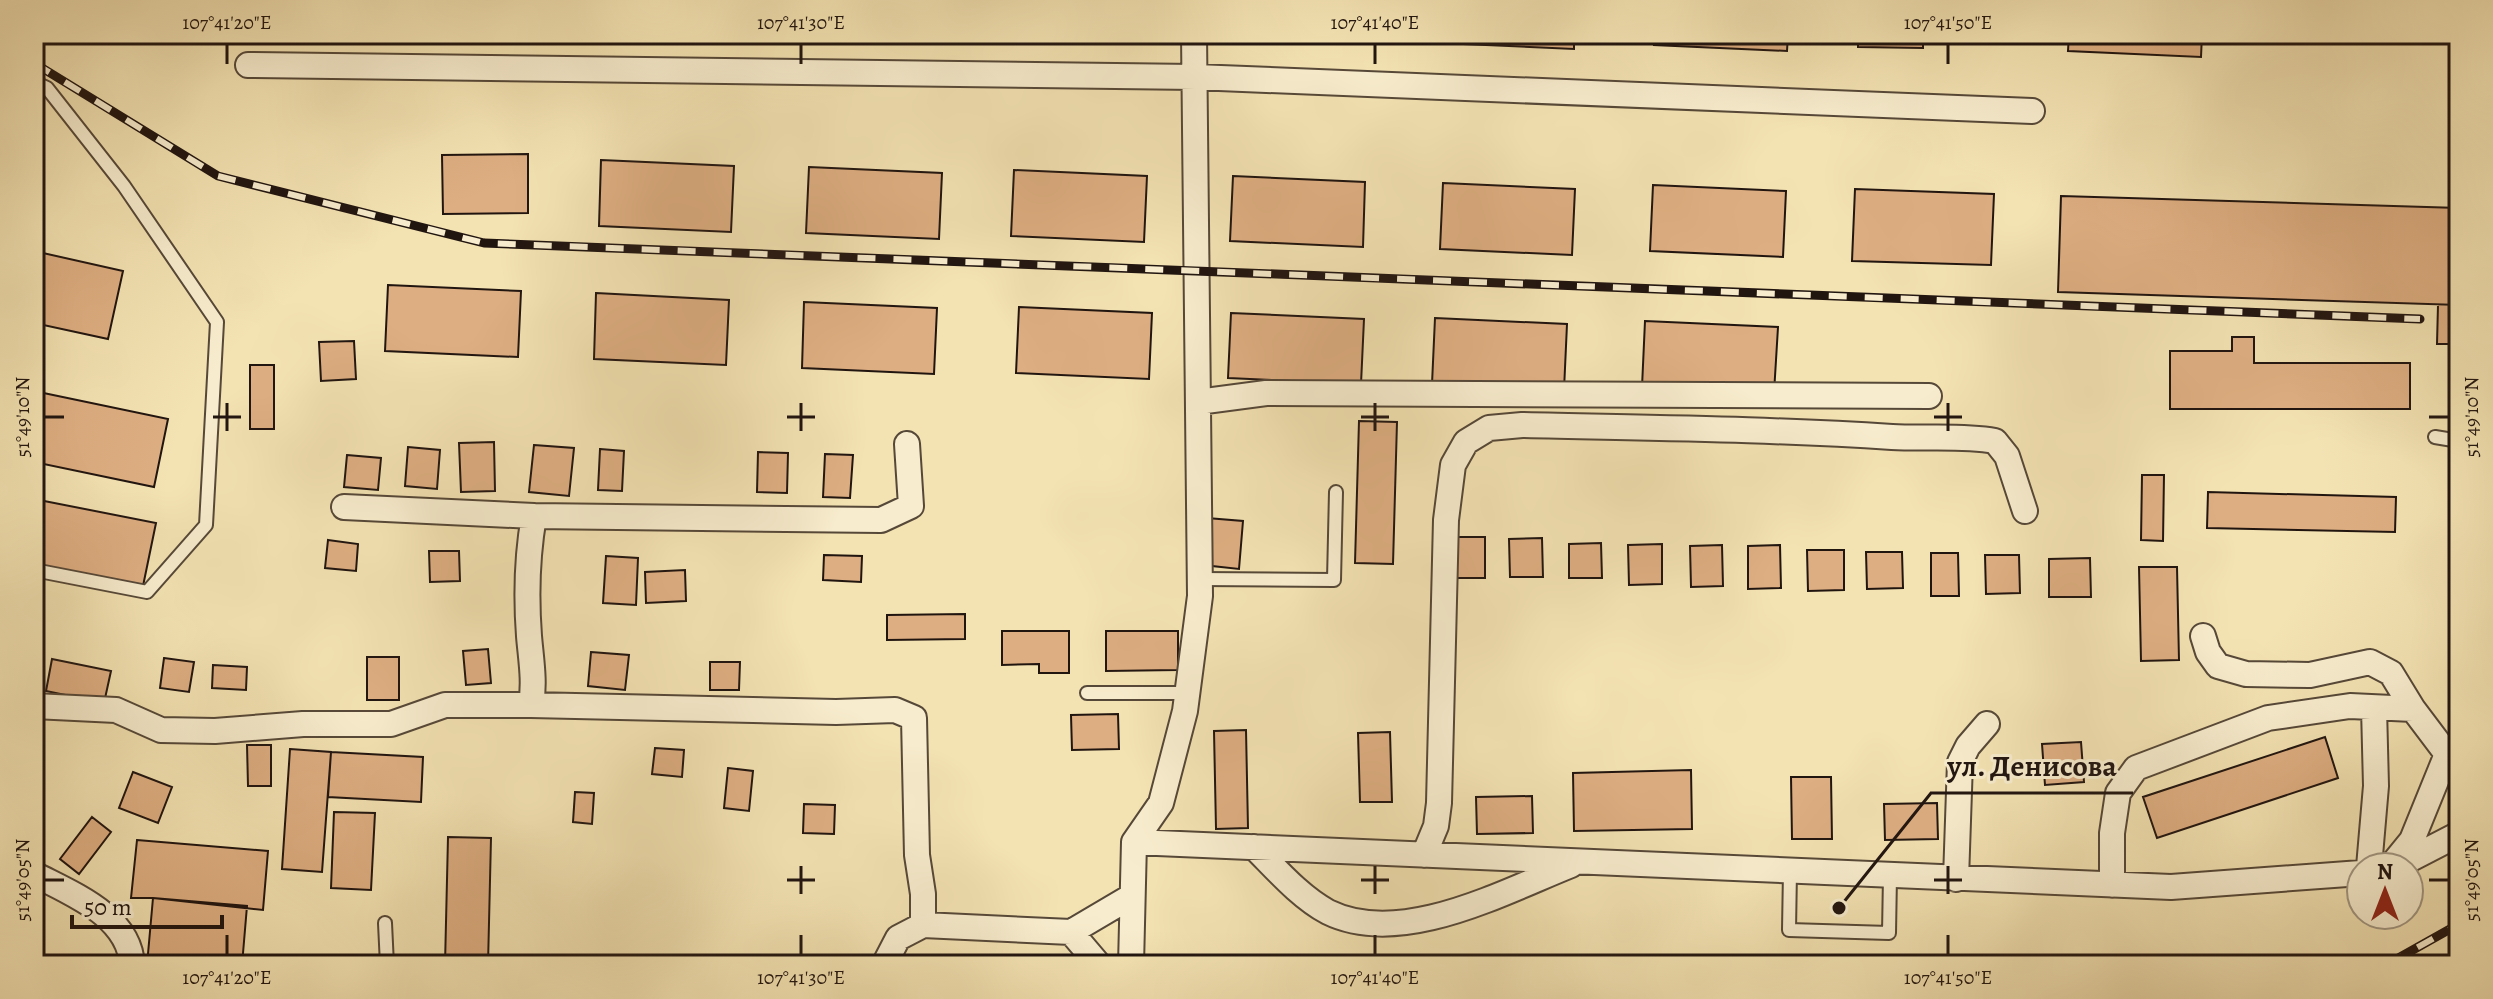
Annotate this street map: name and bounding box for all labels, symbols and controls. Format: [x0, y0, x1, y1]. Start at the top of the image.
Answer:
text: 107°41'20"E [182, 9, 272, 36]
text: 107°41'30"E [757, 9, 845, 36]
text: 107°41'40"E [1331, 9, 1419, 36]
text: 107°41'50"E [1904, 9, 1992, 36]
text: 51°49'10"N [9, 377, 36, 458]
text: 51°49'10"N [2458, 377, 2485, 458]
callout: ул. Денисова [1931, 739, 2133, 793]
text: ул. Денисова [1946, 746, 2117, 786]
text: 51°49'05"N [9, 839, 36, 921]
text: 51°49'05"N [2458, 839, 2485, 921]
north arrow [2345, 851, 2425, 931]
text: N [2377, 857, 2393, 887]
scale bar [72, 879, 222, 929]
text: 50 m [84, 891, 132, 923]
text: 107°41'20"E [182, 964, 272, 991]
text: 107°41'30"E [757, 964, 845, 991]
text: 107°41'40"E [1331, 964, 1419, 991]
text: 107°41'50"E [1904, 964, 1992, 991]

